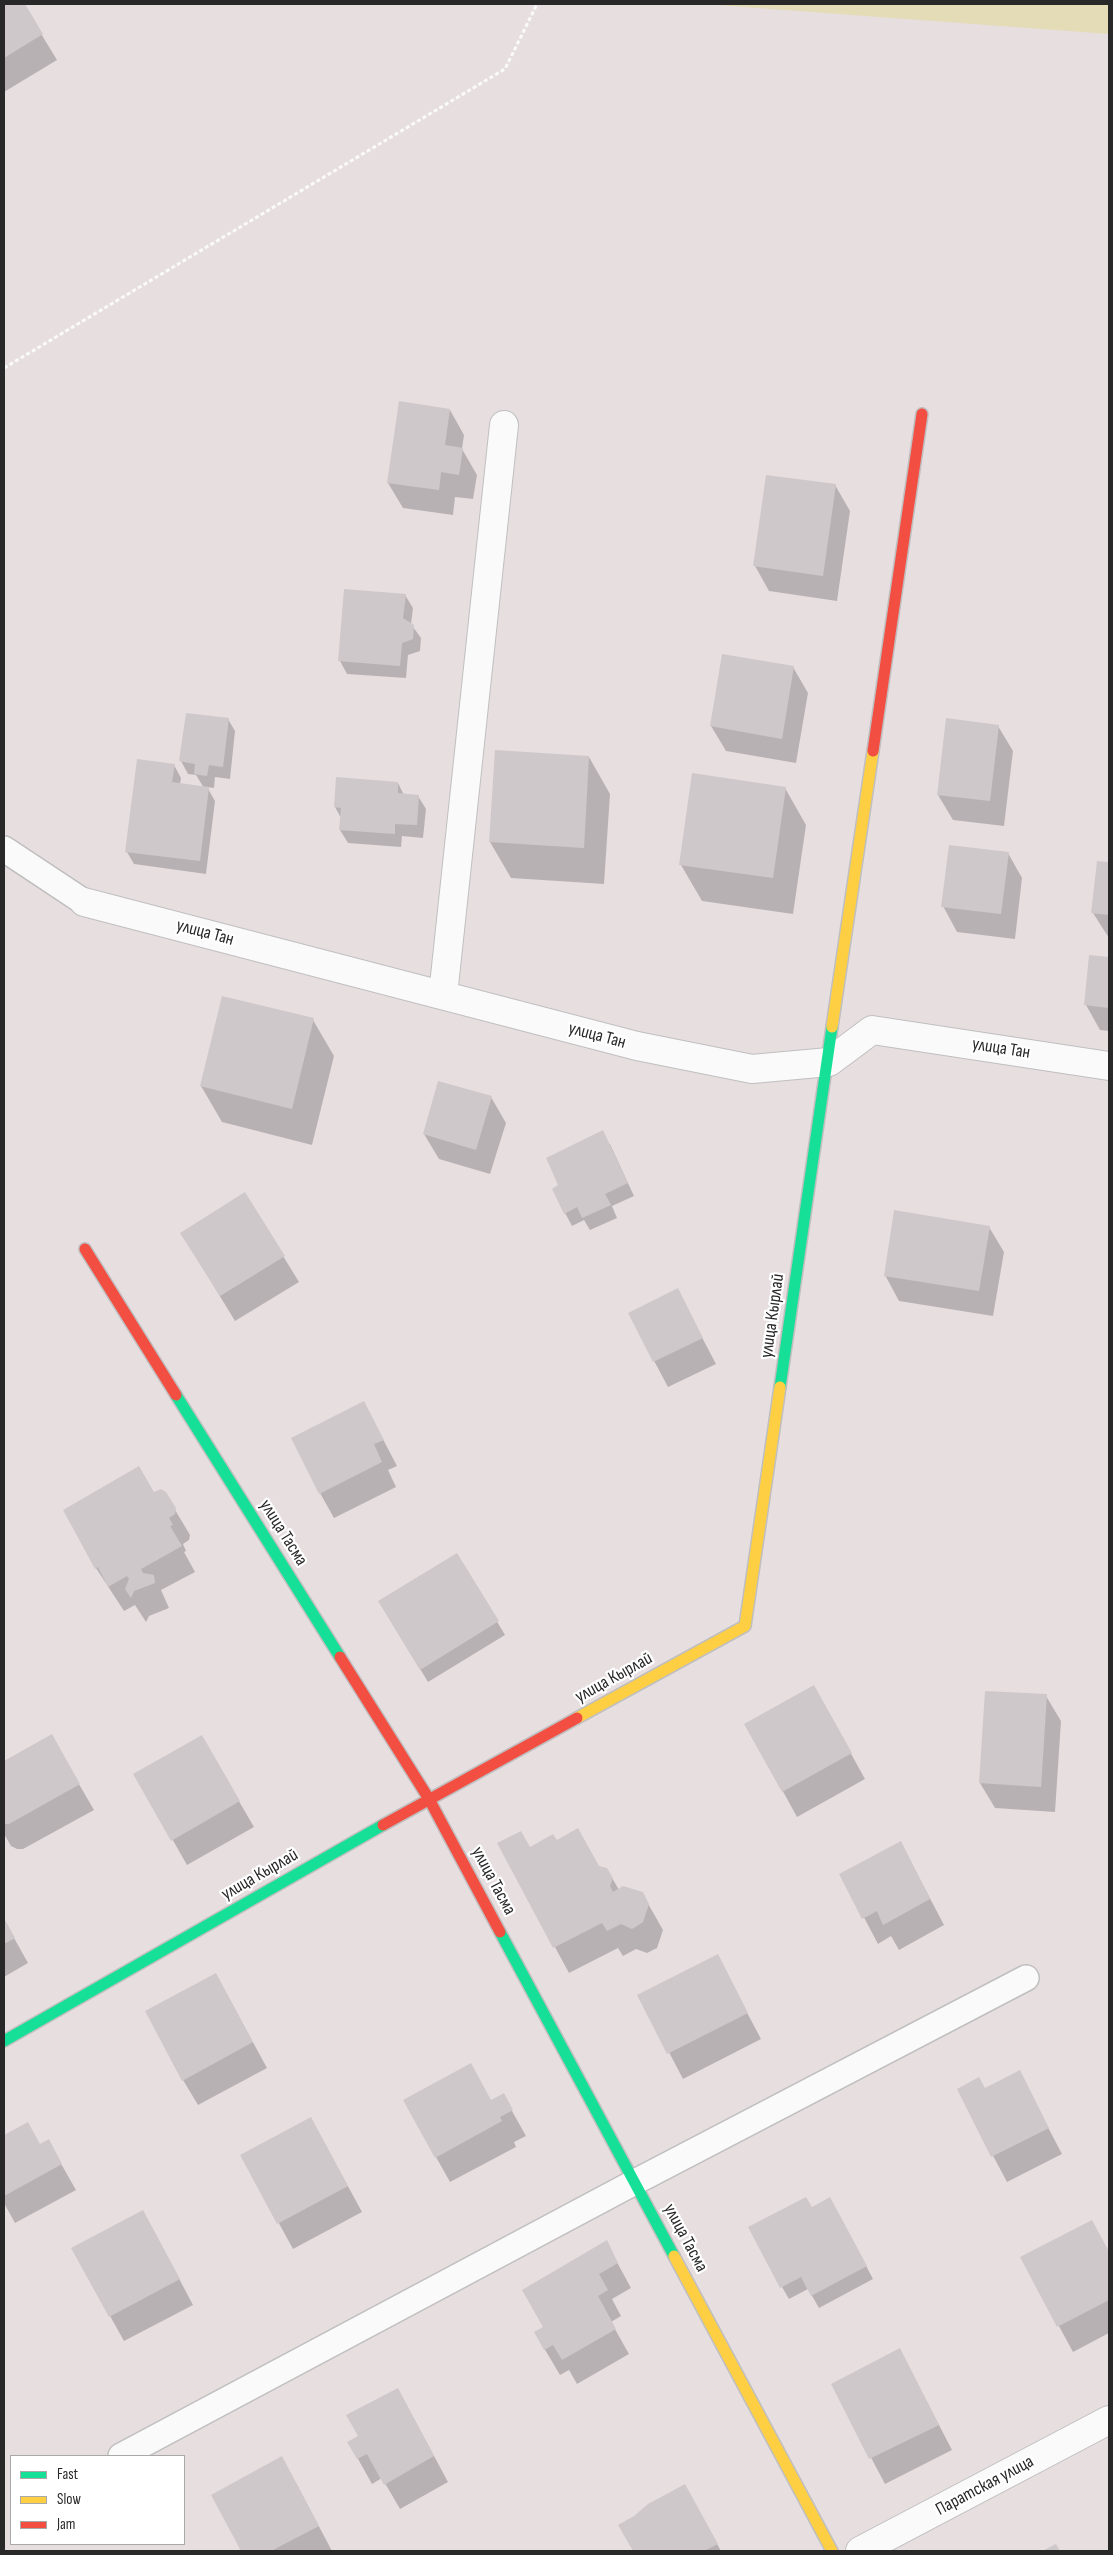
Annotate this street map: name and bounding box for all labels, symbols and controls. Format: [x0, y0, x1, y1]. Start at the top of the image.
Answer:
street label: улица Тан [174, 915, 236, 951]
street label: улица Тан [566, 1018, 628, 1054]
street label: улица Тан [970, 1034, 1032, 1064]
street label: улица Кырлай [756, 1273, 790, 1359]
street label: улица Тасма [254, 1496, 312, 1570]
street label: улица Кырлай [572, 1648, 656, 1708]
street label: улица Тасма [466, 1843, 520, 1919]
street label: улица Кырлай [218, 1844, 302, 1906]
street label: улица Тасма [658, 2200, 712, 2276]
street label: Паратская улица [932, 2451, 1038, 2521]
legend [10, 2455, 185, 2545]
text: Fast [57, 2465, 78, 2484]
text: Slow [57, 2490, 81, 2509]
text: Jam [57, 2515, 75, 2534]

